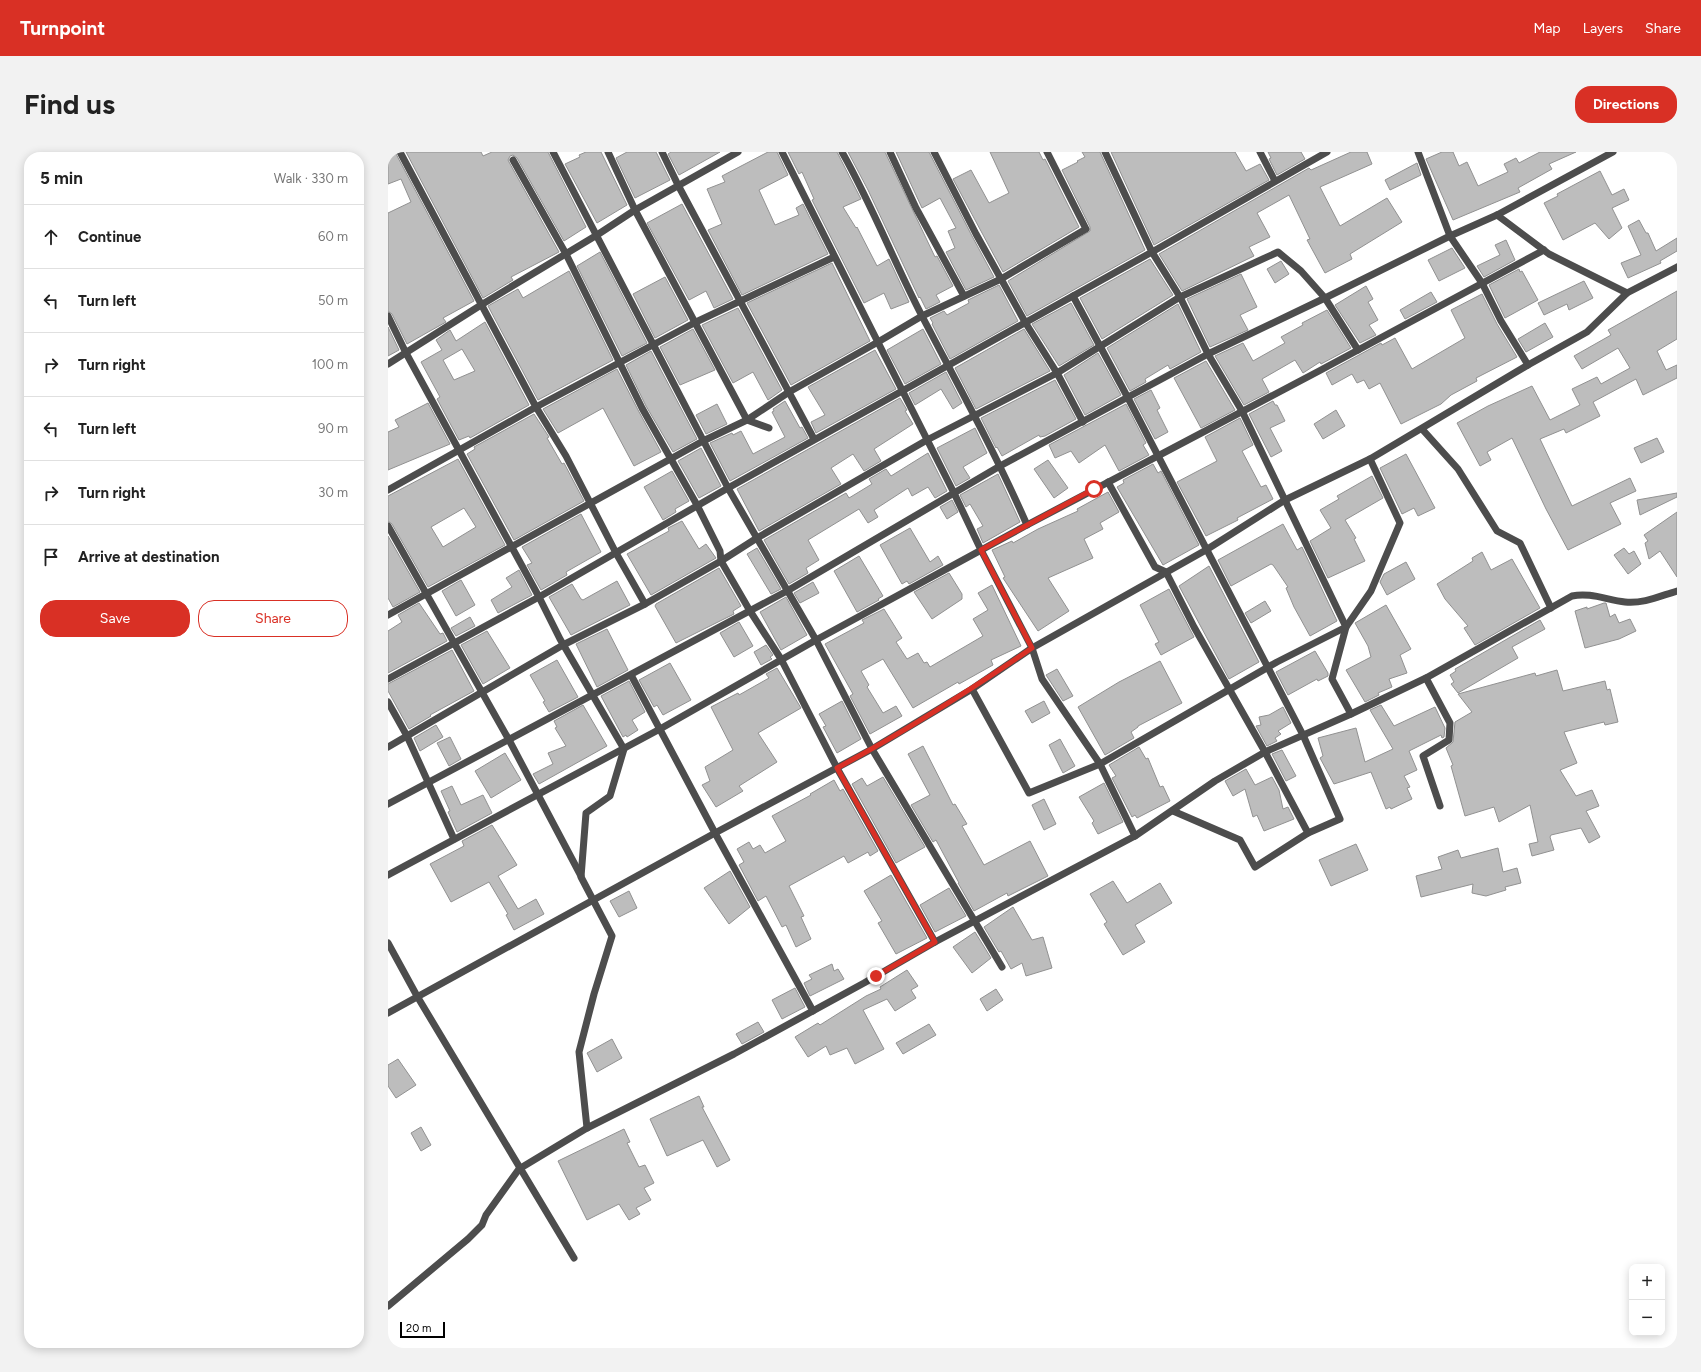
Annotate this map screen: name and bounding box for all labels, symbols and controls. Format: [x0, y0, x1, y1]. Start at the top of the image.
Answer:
text: Turnpoint [20, 17, 105, 40]
text: Map [1533, 20, 1561, 37]
text: Layers [1583, 20, 1623, 37]
text: Share [1645, 20, 1681, 37]
button: Directions [1575, 86, 1677, 123]
text: Find us [24, 87, 115, 121]
text: 5 min [40, 168, 83, 188]
text: Walk · 330 m [274, 171, 348, 186]
icon: ahead [40, 226, 62, 248]
text: Continue [78, 228, 141, 246]
text: 60 m [318, 229, 348, 244]
icon: left [40, 290, 62, 312]
text: Turn left [78, 292, 136, 310]
text: 50 m [318, 293, 348, 308]
icon: right [40, 354, 62, 376]
text: Turn right [78, 356, 146, 374]
text: 100 m [312, 357, 348, 372]
icon: left [40, 418, 62, 440]
text: Turn left [78, 420, 136, 438]
text: 90 m [318, 421, 348, 436]
route start [1085, 480, 1103, 498]
icon: right [40, 482, 62, 504]
text: Turn right [78, 484, 146, 502]
text: 30 m [318, 485, 348, 500]
icon: arrive [40, 546, 62, 568]
text: Arrive at destination [78, 548, 219, 566]
button: Save [40, 600, 190, 637]
button: Share [198, 600, 348, 637]
route end [867, 967, 885, 985]
map controls [1629, 1264, 1665, 1336]
button: + [1629, 1264, 1665, 1300]
button: − [1629, 1300, 1665, 1336]
scale bar [400, 1320, 445, 1339]
text: 20 m [406, 1322, 431, 1335]

